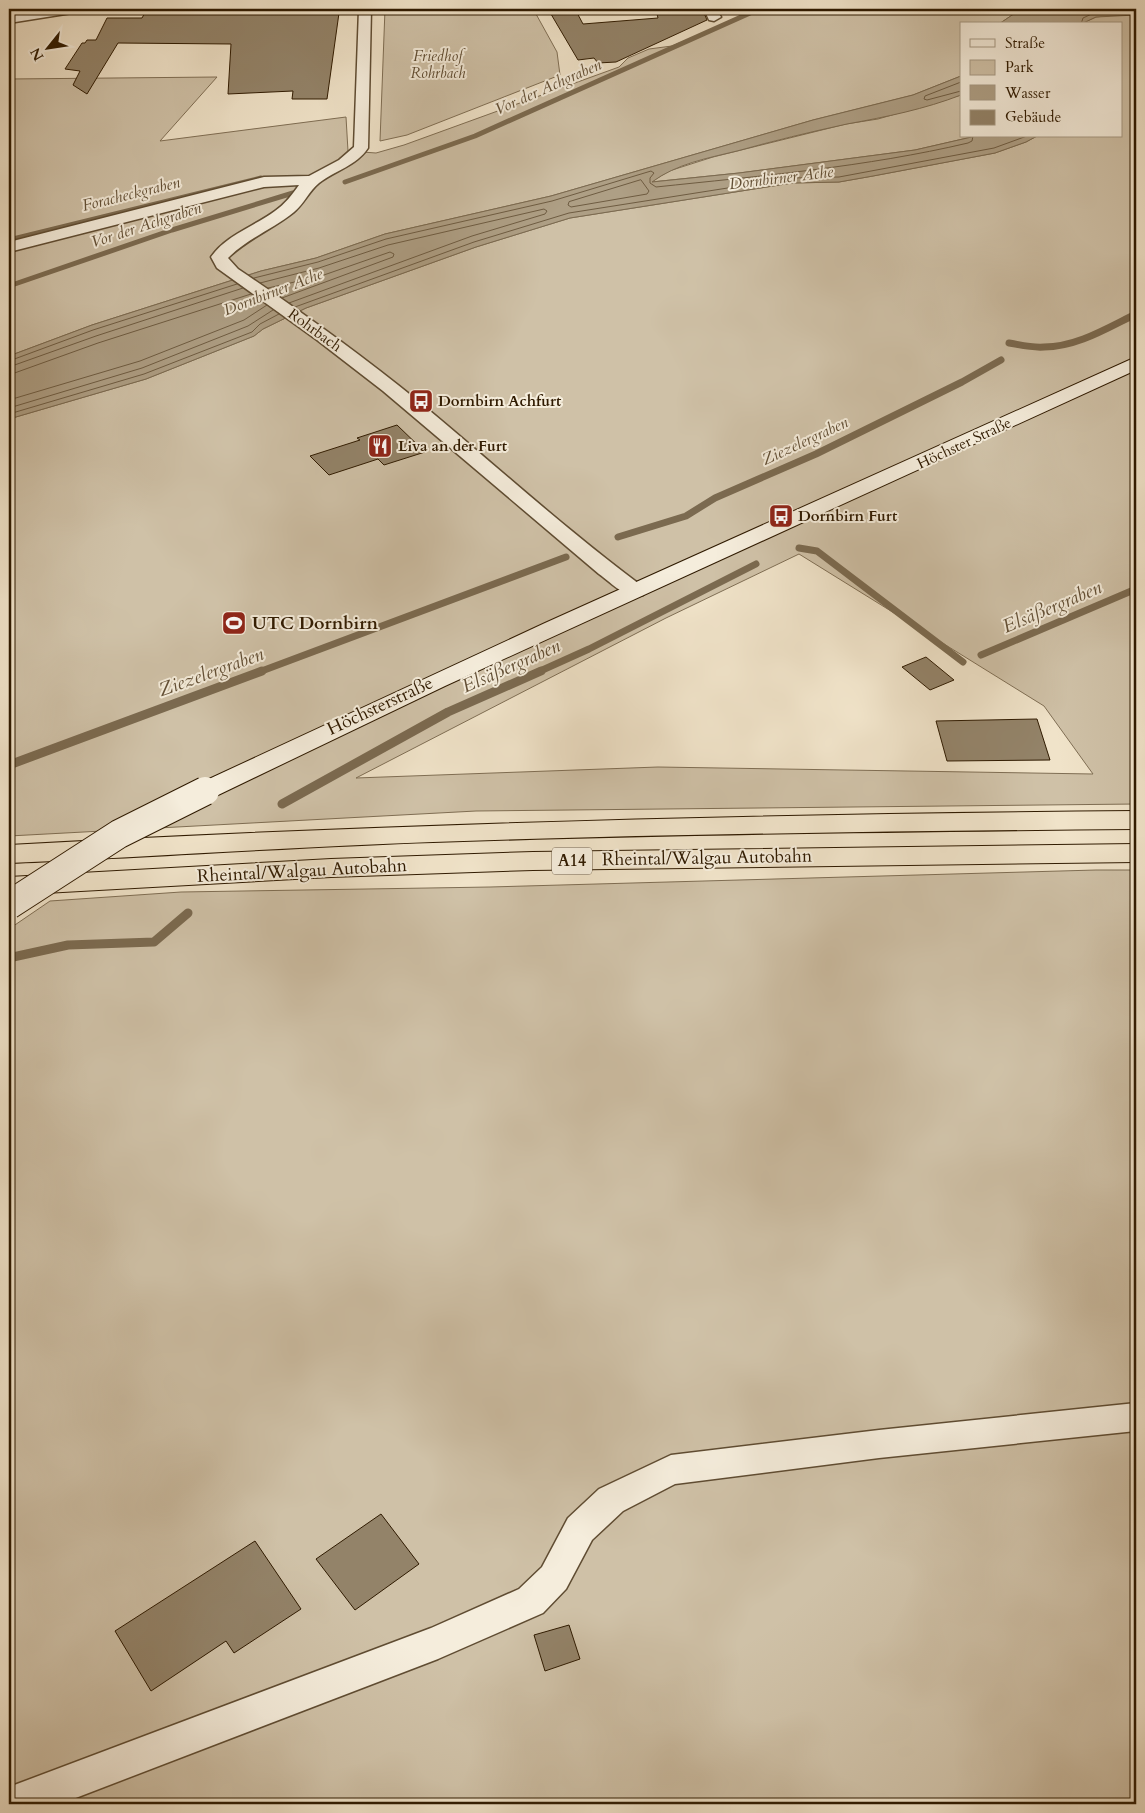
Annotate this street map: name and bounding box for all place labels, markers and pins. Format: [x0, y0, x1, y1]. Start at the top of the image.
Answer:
bus stop icon: Dornbirn Achfurt [408, 388, 434, 414]
place label: Dornbirn Achfurt [438, 391, 562, 411]
restaurant icon: Liva an der Furt [367, 433, 393, 459]
place label: Liva an der Furt [398, 436, 508, 456]
bus stop icon: Dornbirn Furt [768, 503, 794, 529]
place label: Dornbirn Furt [798, 506, 898, 526]
sports icon: UTC Dornbirn [221, 610, 247, 636]
place label: UTC Dornbirn [252, 611, 379, 636]

